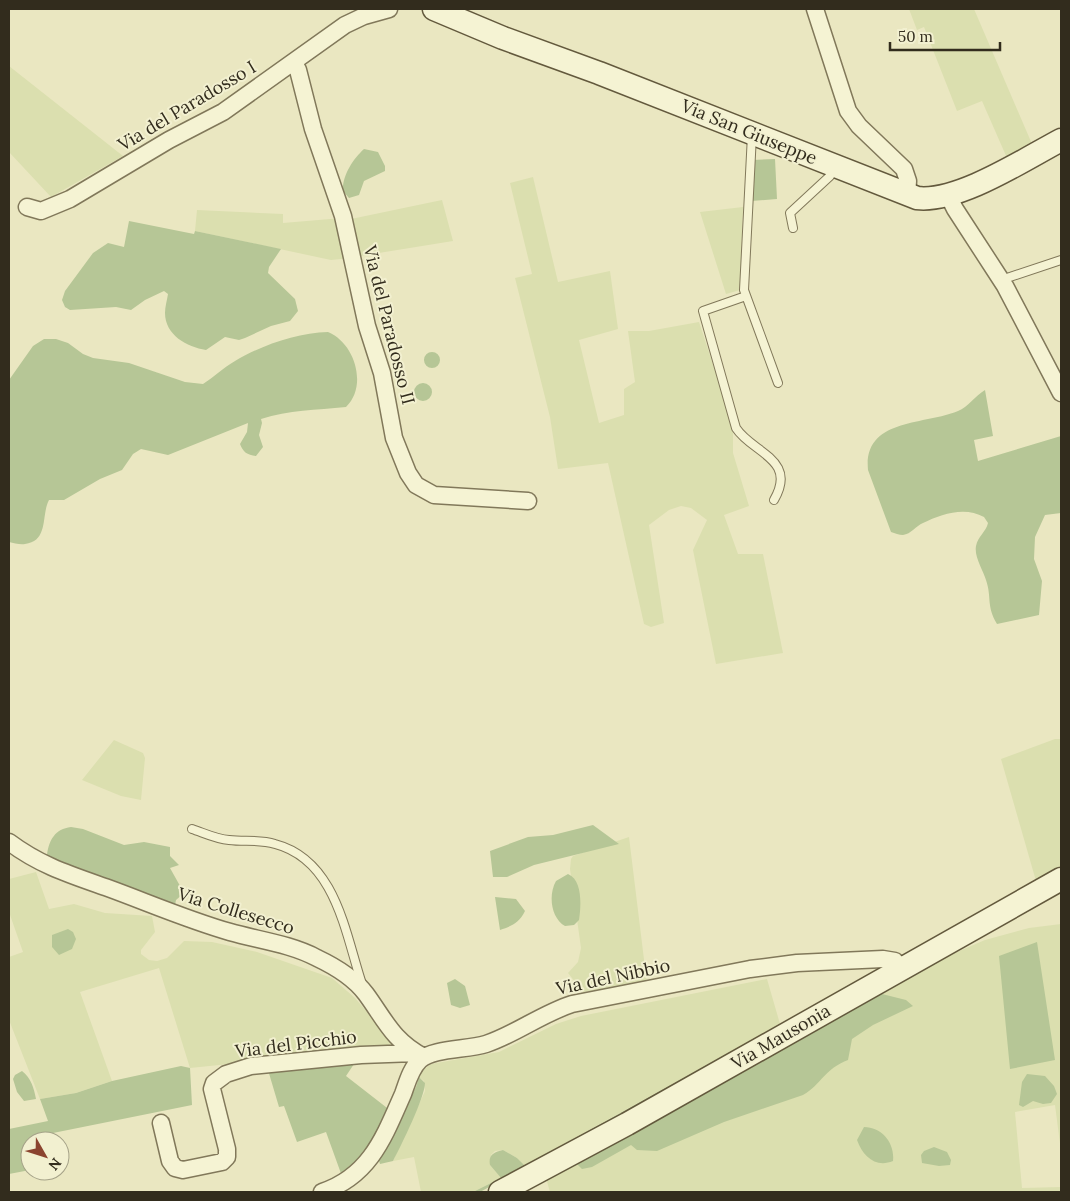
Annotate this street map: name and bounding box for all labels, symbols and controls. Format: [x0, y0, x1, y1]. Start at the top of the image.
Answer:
scale bar [890, 20, 1000, 52]
text: 50 m [898, 27, 933, 46]
street label: Via del Paradosso I [113, 55, 260, 156]
street label: Via San Giuseppe [677, 93, 821, 169]
street label: Via del Paradosso II [358, 242, 420, 407]
street label: Via Collesecco [174, 882, 297, 939]
street label: Via del Nibbio [553, 953, 672, 1000]
street label: Via Mausonia [726, 999, 835, 1075]
street label: Via del Picchio [233, 1025, 358, 1062]
north arrow [20, 1131, 70, 1181]
text: N [45, 1154, 66, 1174]

